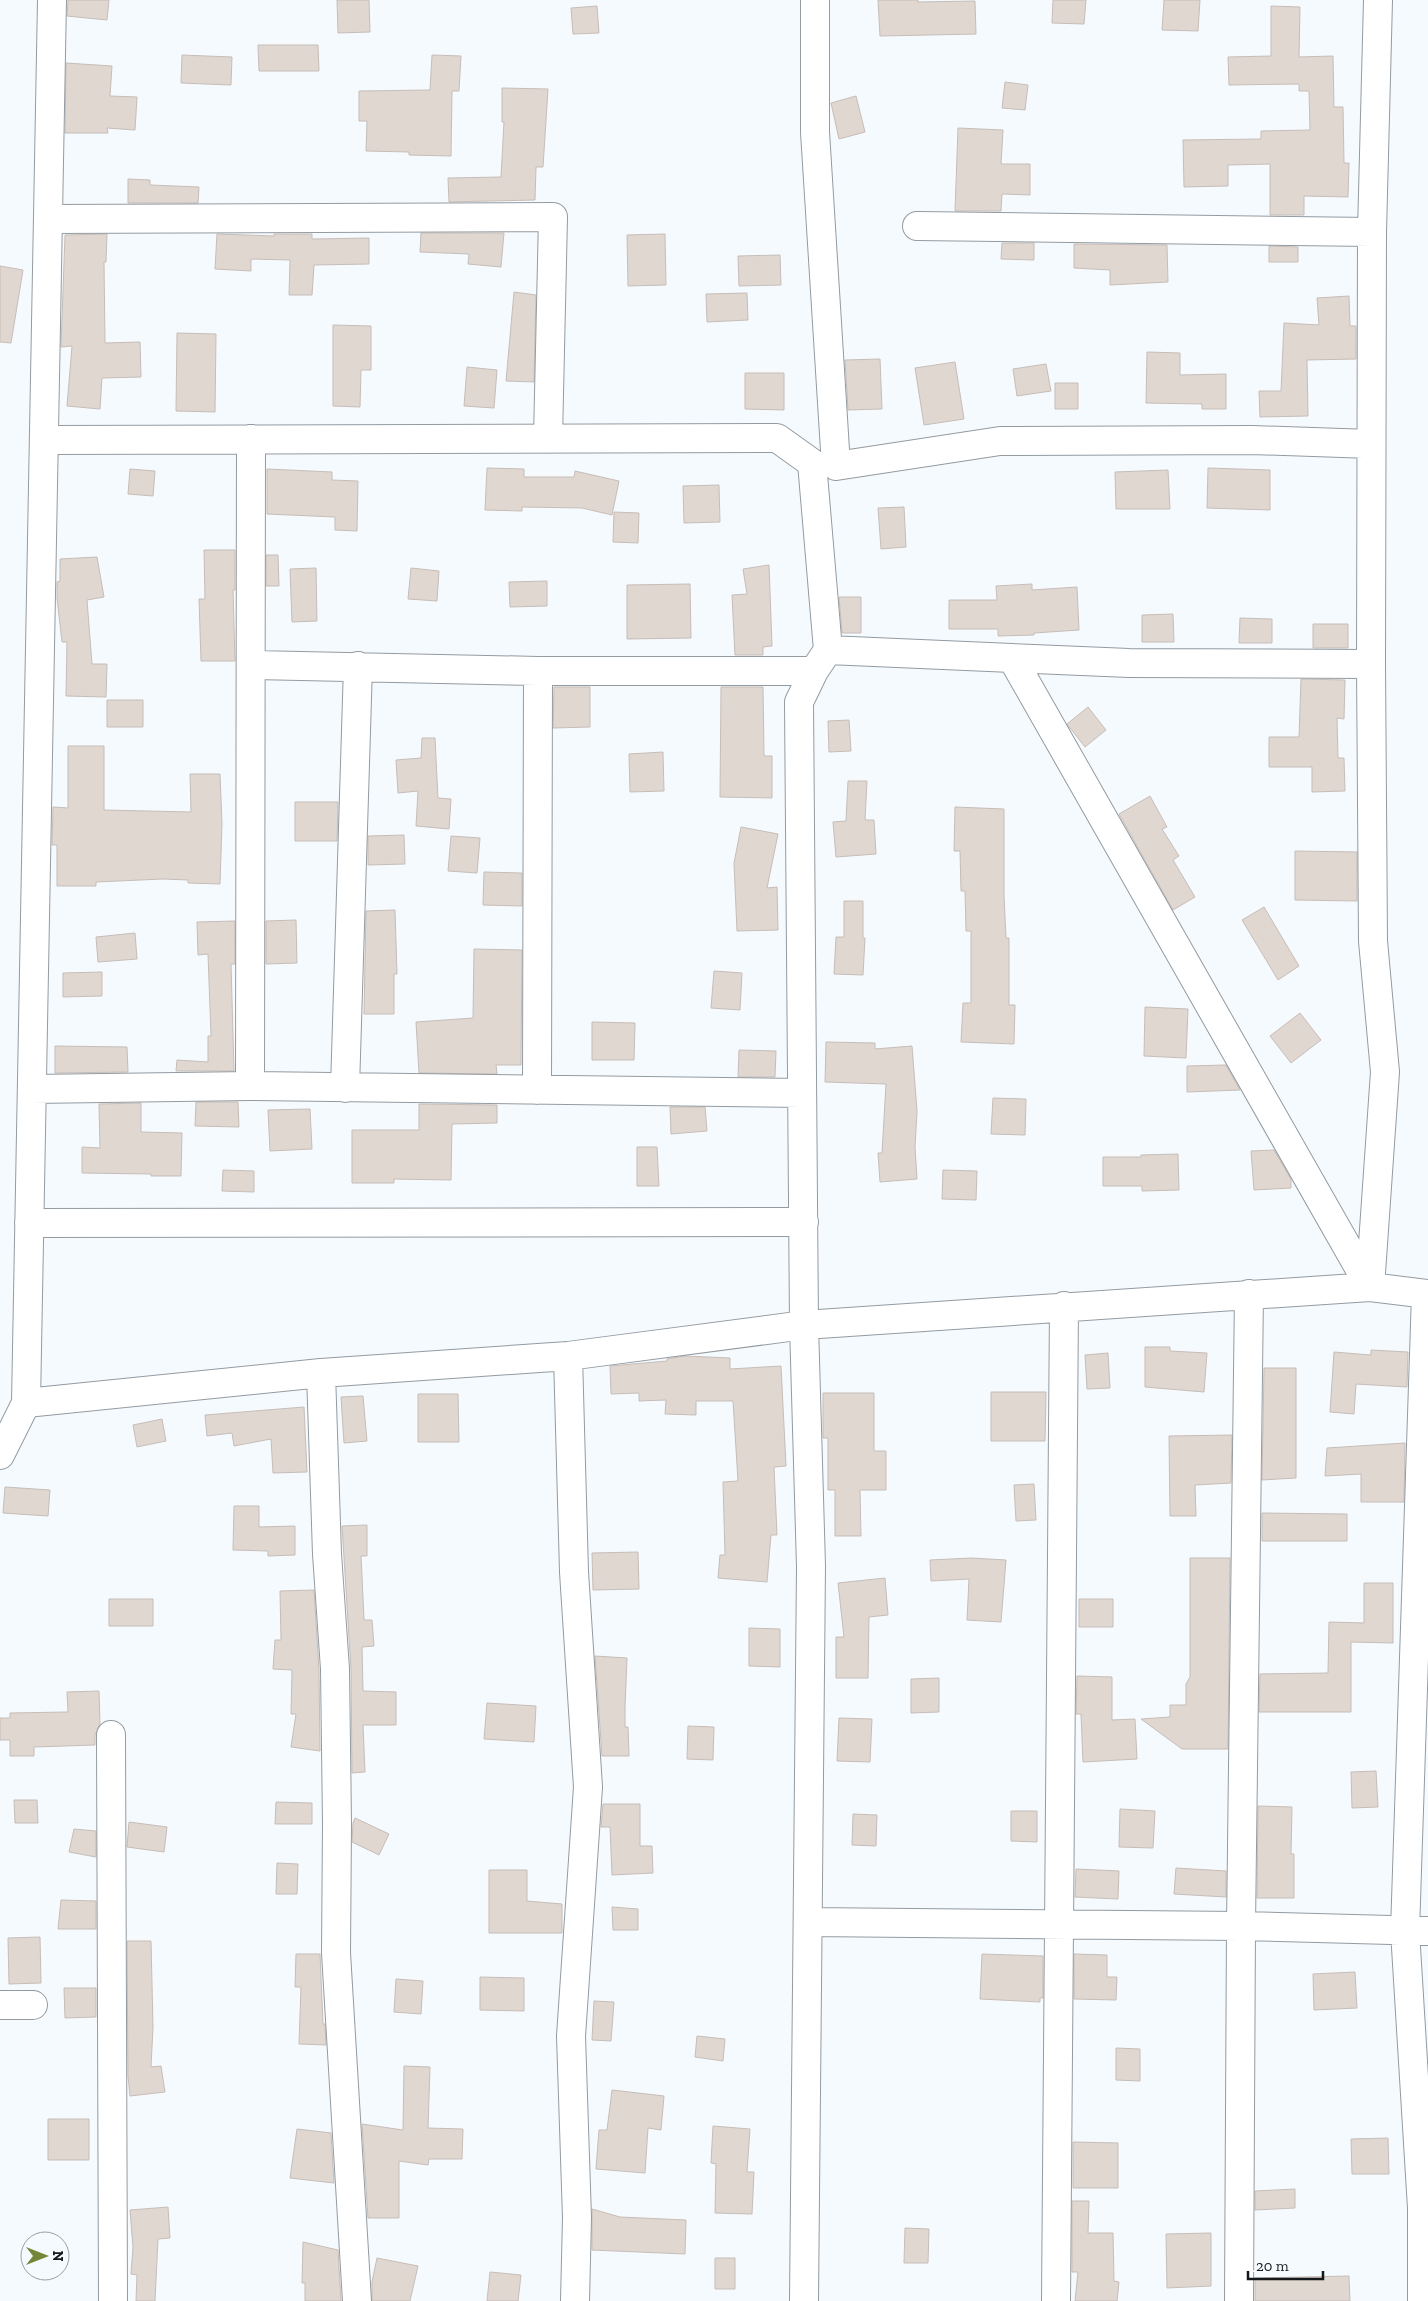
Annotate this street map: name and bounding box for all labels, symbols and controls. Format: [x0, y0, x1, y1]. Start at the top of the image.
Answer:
north arrow [20, 2231, 70, 2281]
scale bar [1248, 2248, 1323, 2280]
text: N [49, 2251, 66, 2262]
text: 20 m [1256, 2257, 1289, 2275]

